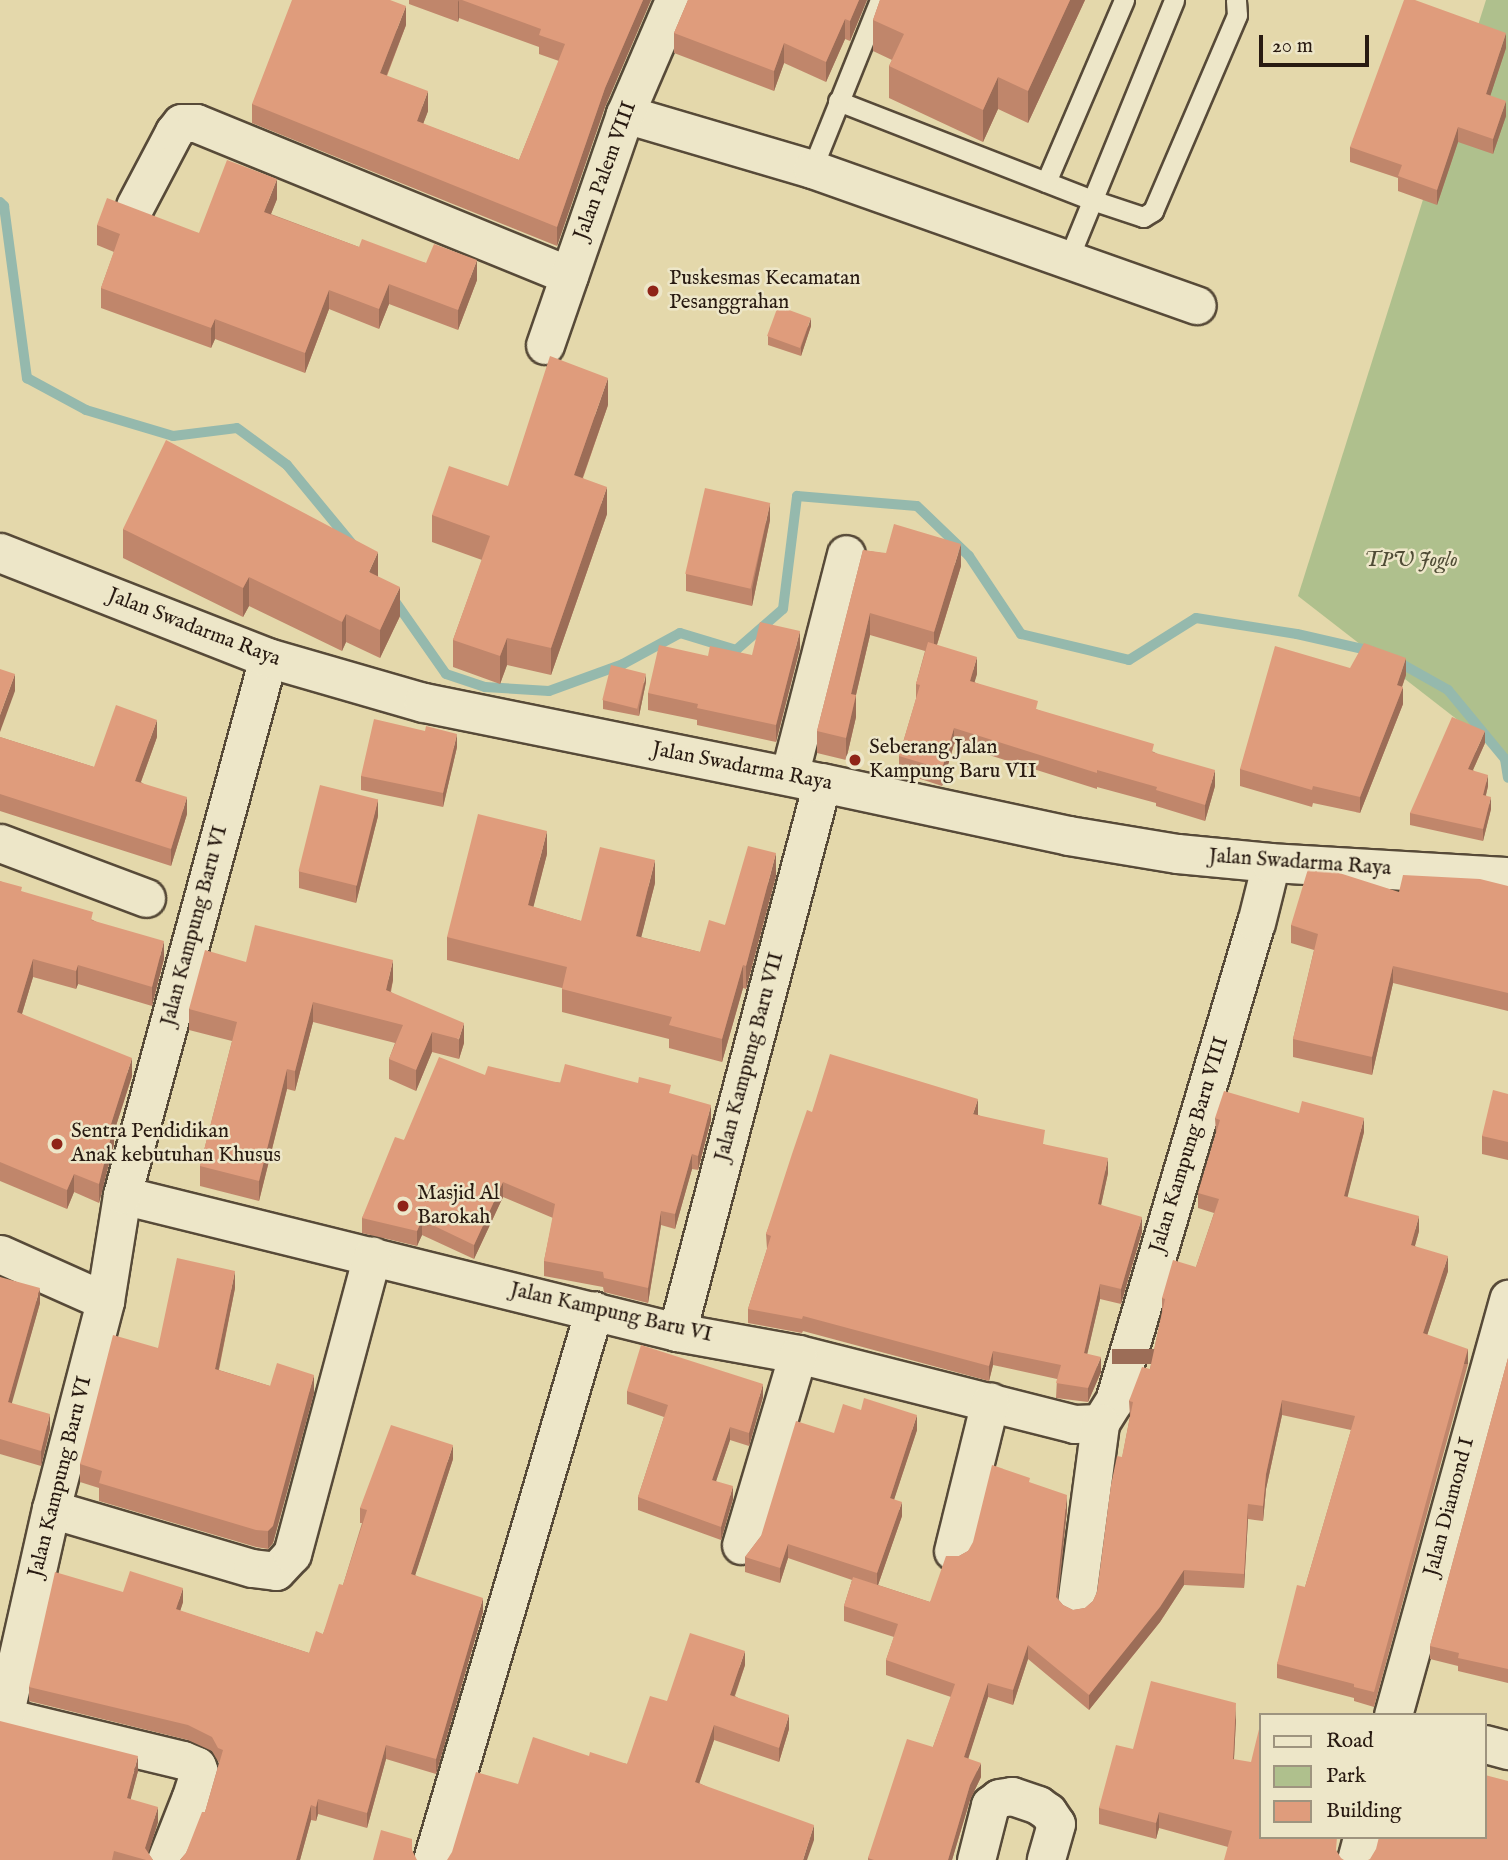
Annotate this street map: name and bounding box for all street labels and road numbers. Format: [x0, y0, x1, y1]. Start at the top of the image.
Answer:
street label: Jalan Palem VIII [569, 98, 643, 244]
street label: Jalan Swadarma Raya [104, 583, 284, 673]
street label: Jalan Swadarma Raya [650, 737, 834, 797]
street label: Jalan Kampung Baru VI [156, 823, 234, 1029]
street label: Jalan Swadarma Raya [1208, 844, 1392, 882]
street label: Jalan Kampung Baru VII [710, 950, 790, 1164]
street label: Jalan Kampung Baru VIII [1145, 1034, 1235, 1256]
street label: Jalan Kampung Baru VI [508, 1278, 714, 1348]
street label: Jalan Kampung Baru VI [24, 1374, 98, 1580]
street label: Jalan Diamond I [1419, 1435, 1481, 1579]

